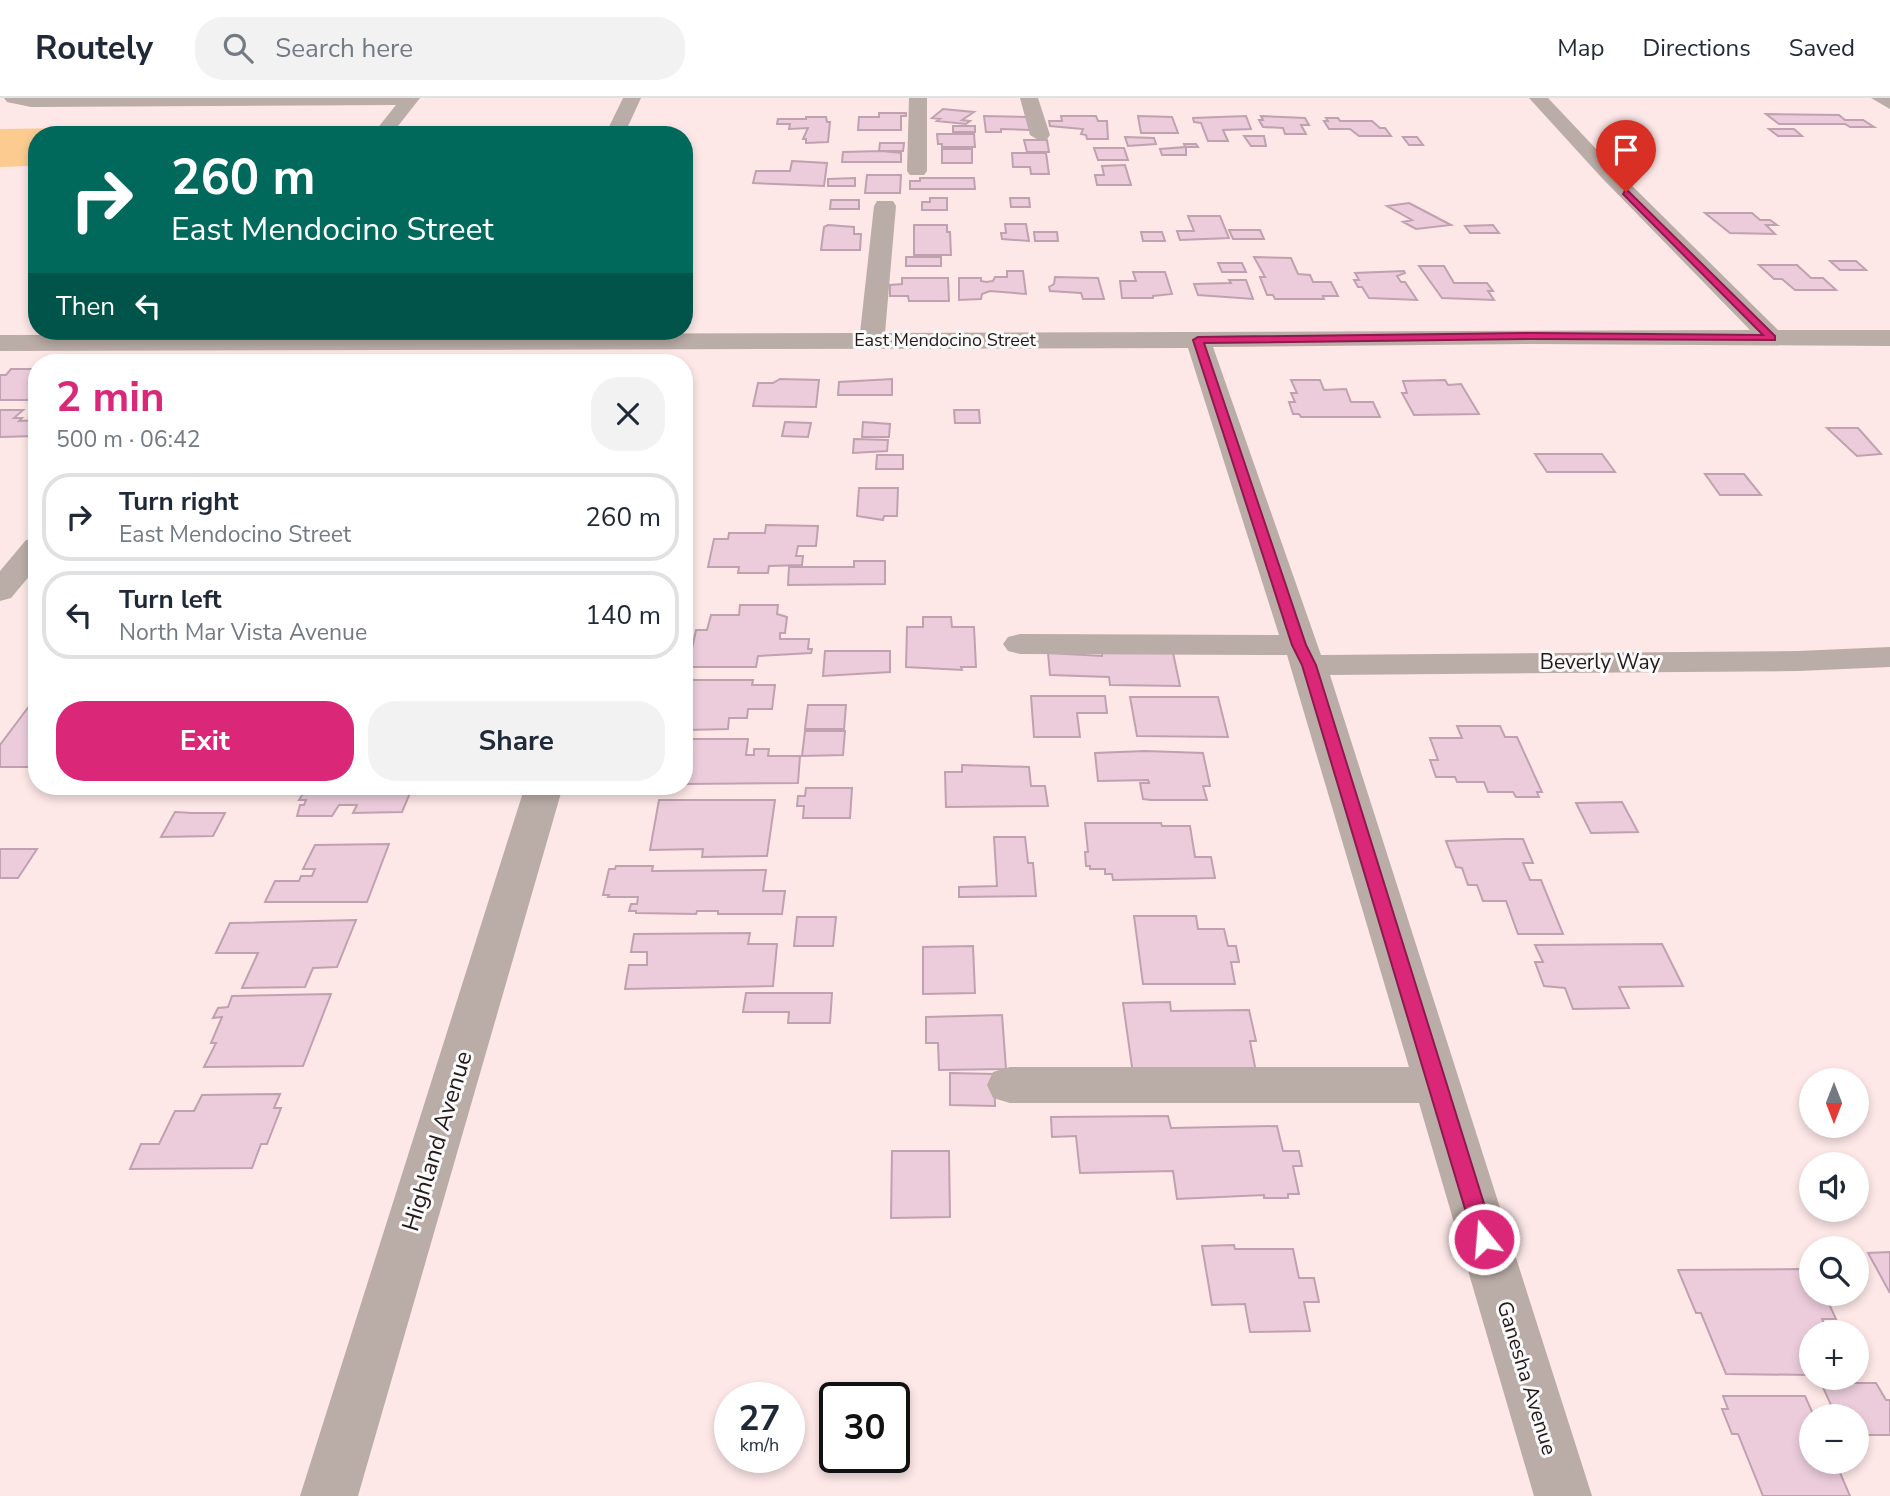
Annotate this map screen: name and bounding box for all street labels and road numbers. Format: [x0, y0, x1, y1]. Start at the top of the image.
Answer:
street label: East Mendocino Street [854, 328, 1036, 352]
street label: Beverly Way [1540, 648, 1660, 676]
street label: Highland Avenue [394, 1047, 480, 1235]
street label: Ganesha Avenue [1490, 1298, 1564, 1458]

